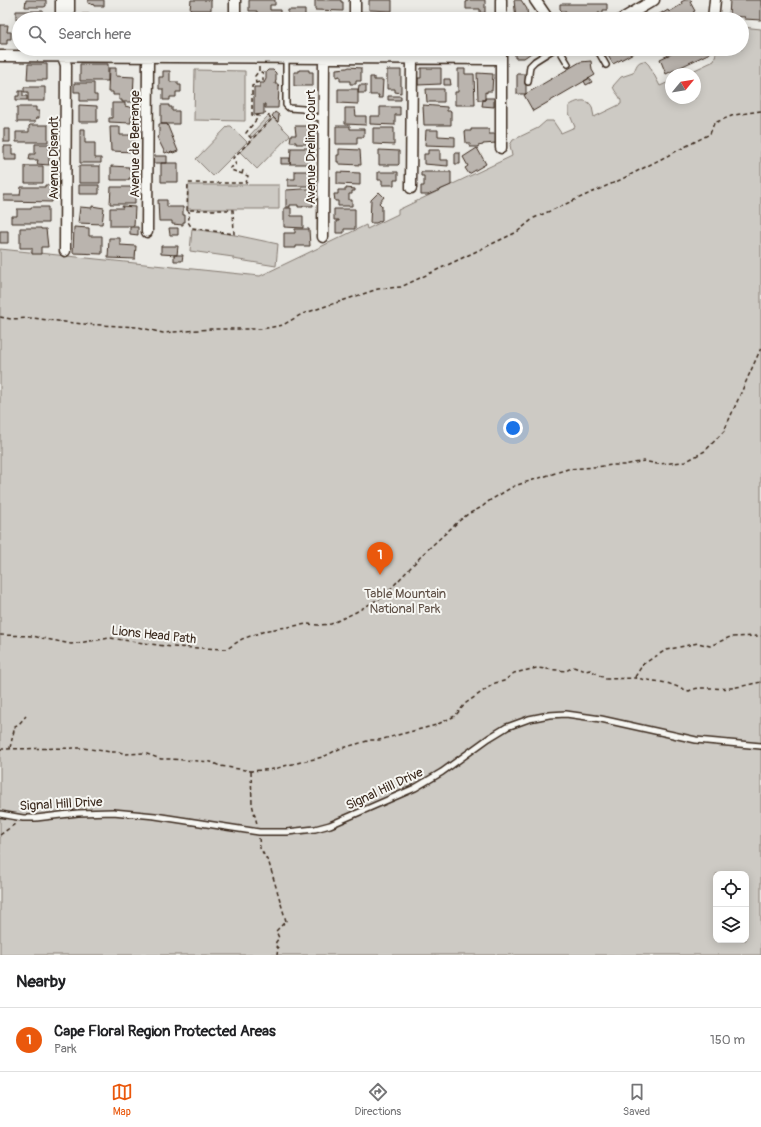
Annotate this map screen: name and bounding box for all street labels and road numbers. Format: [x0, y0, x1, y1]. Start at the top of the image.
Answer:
street label: Avenue Dreling Court [303, 89, 319, 205]
street label: Avenue de Berrange [127, 90, 143, 198]
street label: Avenue Disandt [46, 115, 62, 200]
street label: Lions Head Path [111, 623, 197, 647]
street label: Signal Hill Drive [343, 764, 426, 814]
street label: Signal Hill Drive [19, 794, 104, 814]

